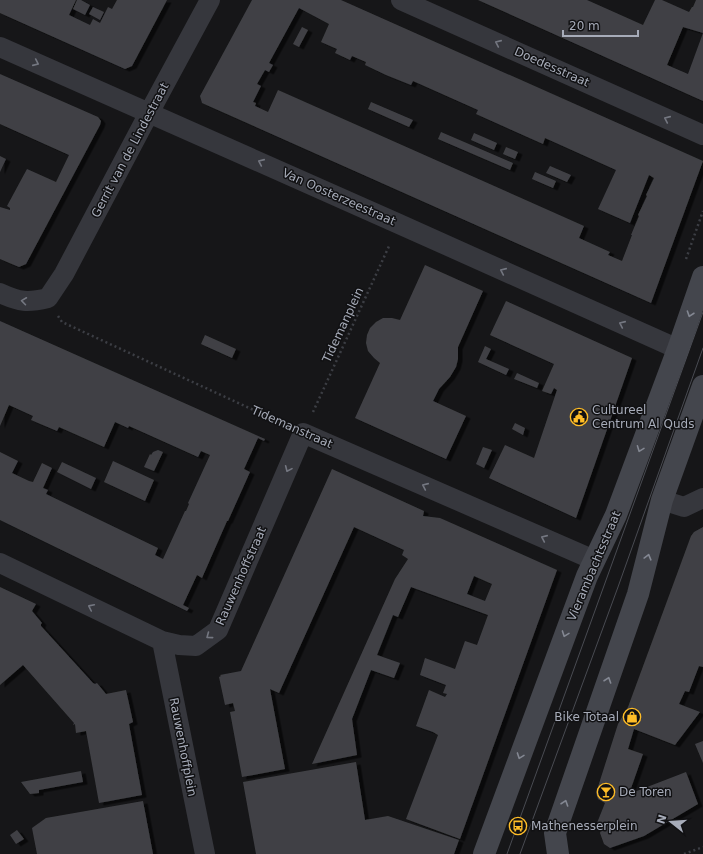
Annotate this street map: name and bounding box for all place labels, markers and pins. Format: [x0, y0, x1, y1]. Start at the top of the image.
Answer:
place label: Cultureel Centrum Al Quds [592, 403, 694, 431]
public building icon: Cultureel Centrum Al Quds [569, 407, 589, 427]
shop icon: Bike Totaal [622, 707, 642, 727]
place label: Bike Totaal [554, 710, 619, 724]
bar icon: De Toren [596, 782, 616, 802]
place label: De Toren [619, 785, 672, 799]
bus stop icon: Mathenesserplein [508, 816, 528, 836]
place label: Mathenesserplein [531, 819, 637, 833]

